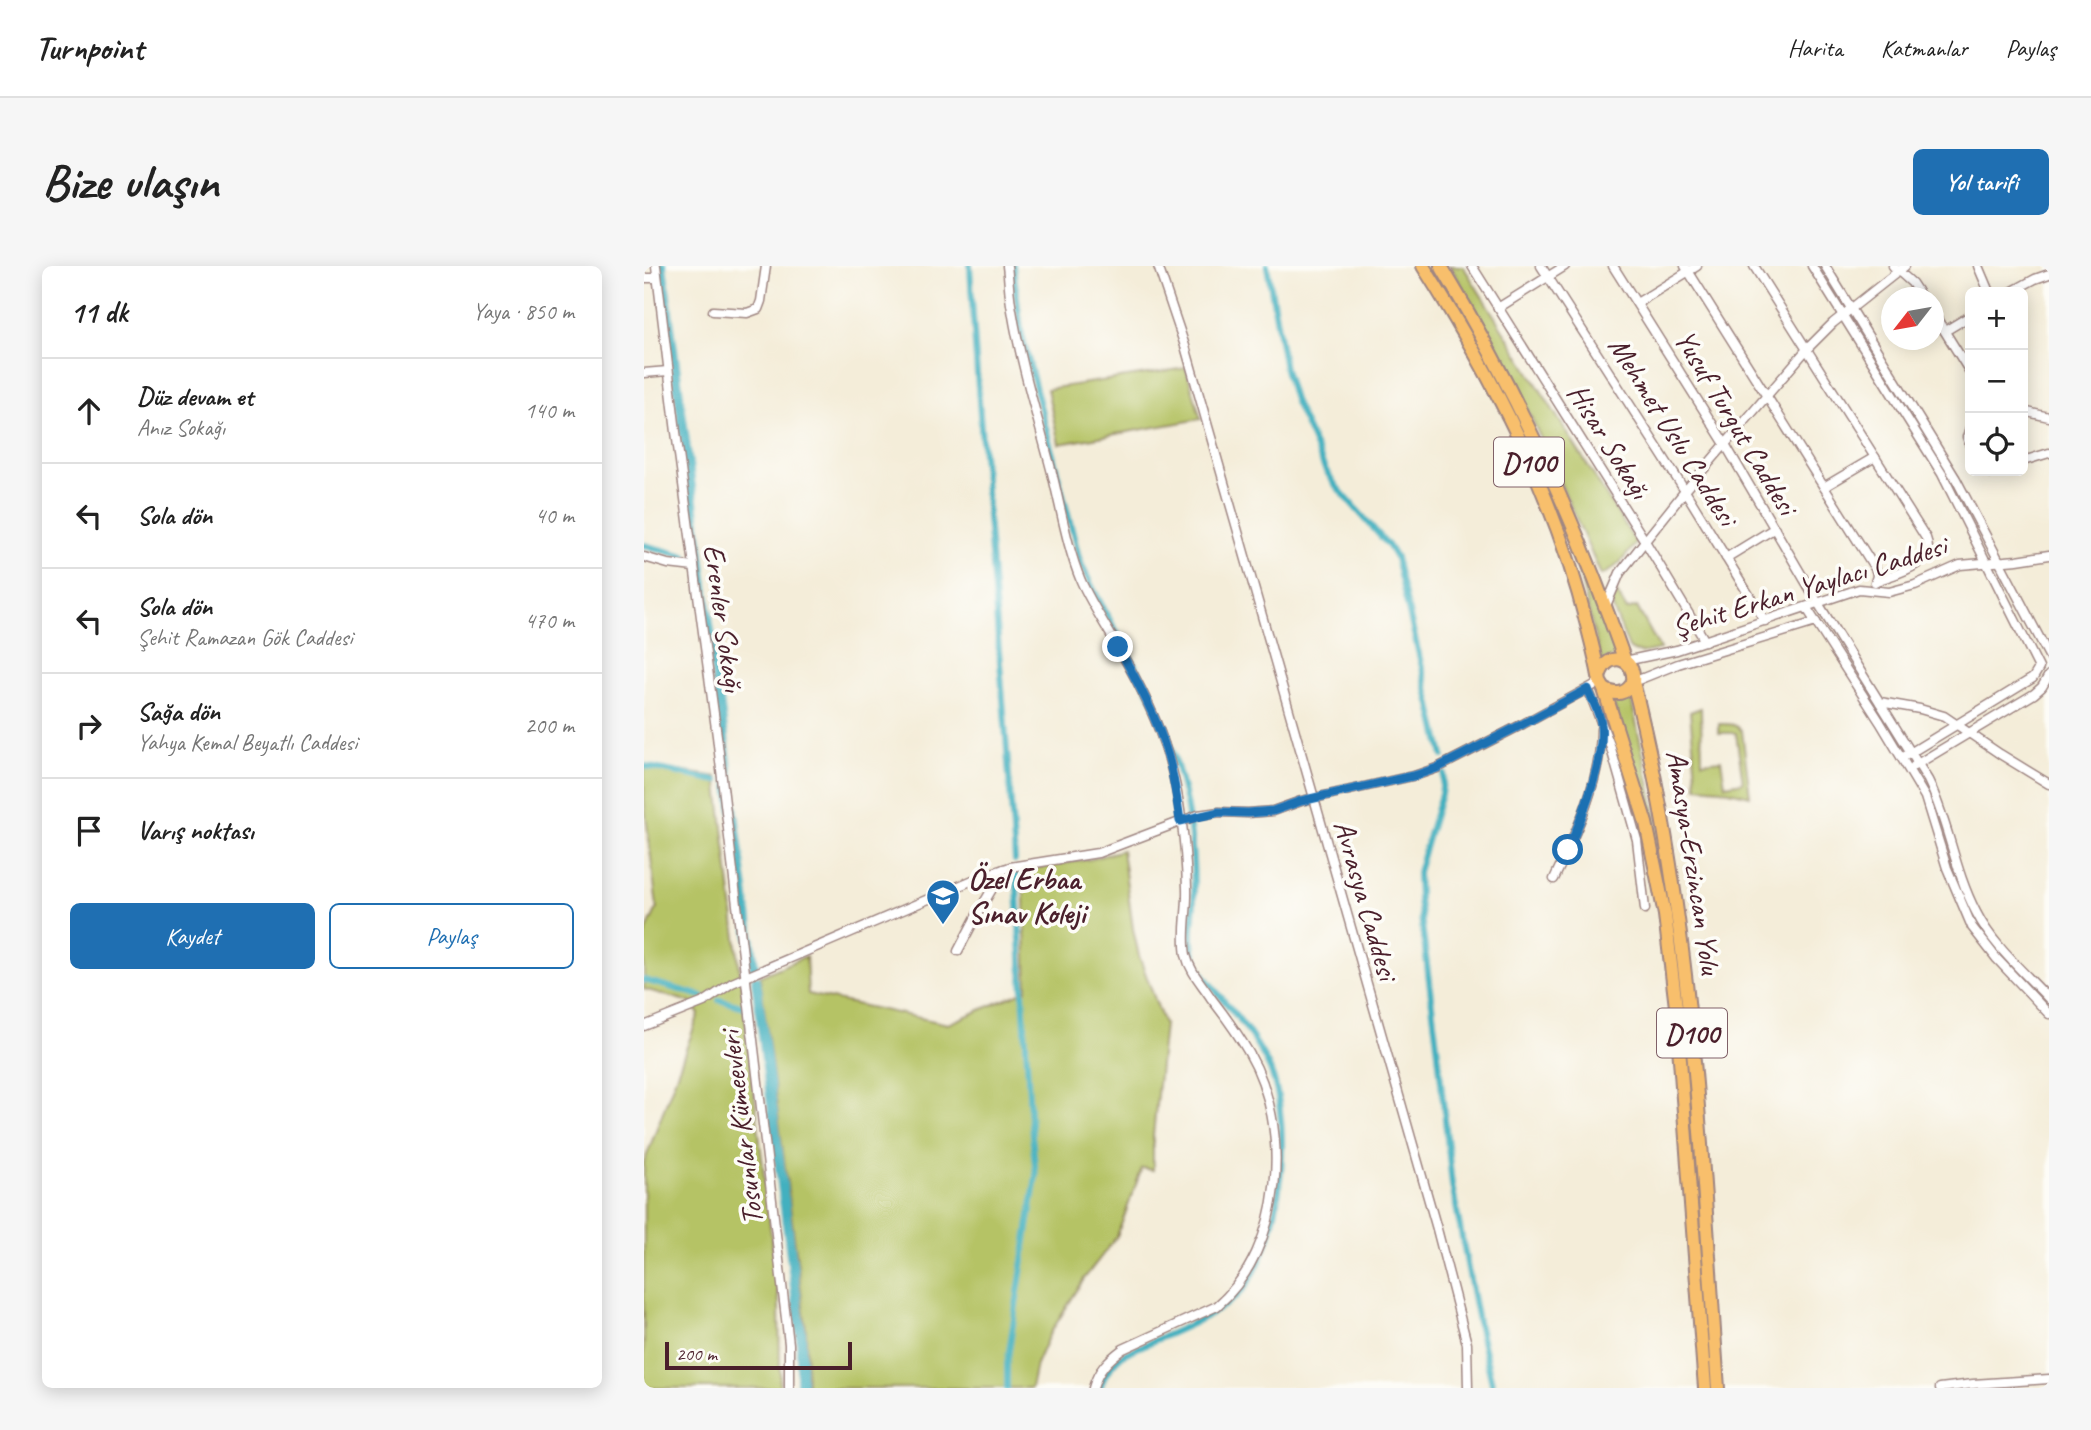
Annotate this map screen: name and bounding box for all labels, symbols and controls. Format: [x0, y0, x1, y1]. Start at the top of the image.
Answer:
text: Turnpoint [35, 27, 143, 69]
text: Harita [1788, 33, 1843, 63]
text: Katmanlar [1881, 33, 1968, 63]
text: Paylaş [2006, 33, 2056, 63]
button: Yol tarifi [1913, 149, 2049, 215]
text: Bize ulaşın [42, 151, 218, 213]
north arrow [1881, 287, 1944, 350]
map controls [1965, 287, 2028, 476]
button: + [1965, 287, 2028, 350]
text: 11 dk [70, 293, 128, 331]
text: Yaya · 850 m [472, 297, 574, 326]
street label: Yusuf Turgut Caddesi [1666, 323, 1808, 524]
street label: Mehmet Uslu Caddesi [1600, 330, 1748, 535]
button: − [1965, 350, 2028, 413]
street label: Hisar Sokağı [1559, 376, 1660, 507]
text: Düz devam et [137, 380, 253, 413]
icon: ahead [70, 392, 108, 430]
text: 140 m [525, 396, 574, 425]
text: Anız Sokağı [137, 413, 225, 442]
button: locate [1965, 413, 2028, 476]
road number: D100 [1494, 438, 1564, 486]
icon: left [70, 497, 108, 535]
text: Sola dön [137, 499, 212, 532]
text: 40 m [535, 501, 574, 530]
street label: Şehit Erkan Yaylacı Caddesi [1667, 525, 1954, 646]
street label: Erenler Sokağı [695, 542, 753, 695]
text: Sola dön [137, 590, 212, 623]
icon: left [70, 602, 108, 640]
text: 470 m [525, 606, 574, 635]
text: Şehit Ramazan Gök Caddesi [137, 623, 353, 652]
route end [1102, 631, 1133, 662]
text: Sağa dön [137, 695, 220, 728]
icon: right [70, 707, 108, 745]
text: 200 m [525, 711, 574, 740]
text: Yahya Kemal Beyatlı Caddesi [137, 728, 357, 757]
street label: Amasya-Erzincan Yolu [1658, 747, 1731, 978]
icon: arrive [70, 812, 108, 850]
text: Varış noktası [137, 814, 254, 847]
street label: Avrasya Caddesi [1325, 816, 1408, 987]
route start [1552, 834, 1583, 865]
place label: Özel Erbaa Sınav Koleji [968, 860, 1089, 932]
school or university icon: Özel Erbaa Sınav Koleji [924, 877, 962, 926]
button: Kaydet [70, 903, 315, 969]
button: Paylaş [329, 903, 574, 969]
road number: D100 [1657, 1008, 1727, 1058]
street label: Tosunlar Kümeevleri [710, 1025, 772, 1227]
scale bar [665, 1339, 852, 1371]
text: 200 m [676, 1342, 717, 1366]

